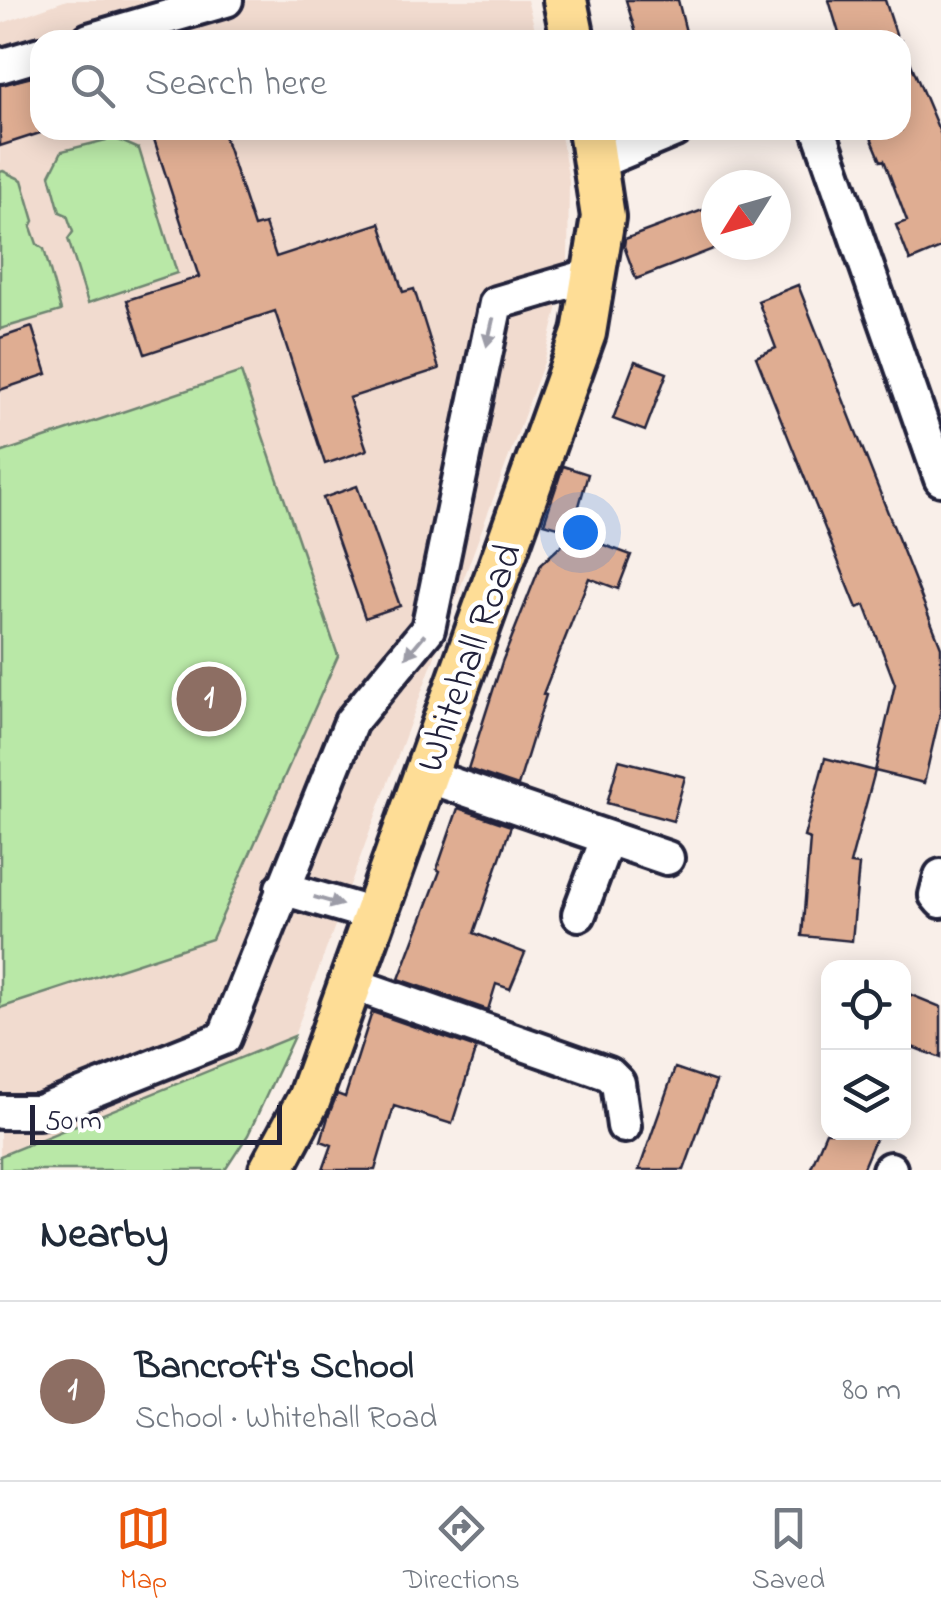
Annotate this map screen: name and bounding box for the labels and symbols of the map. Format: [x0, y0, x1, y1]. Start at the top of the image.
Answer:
north arrow [701, 170, 791, 260]
one-way arrow [482, 317, 497, 348]
your location [555, 507, 606, 558]
street label: Whitehall Road [403, 536, 540, 781]
one-way arrow [404, 633, 426, 658]
pin: 1 [176, 662, 242, 736]
one-way arrow [314, 894, 344, 909]
scale bar [30, 1100, 282, 1144]

